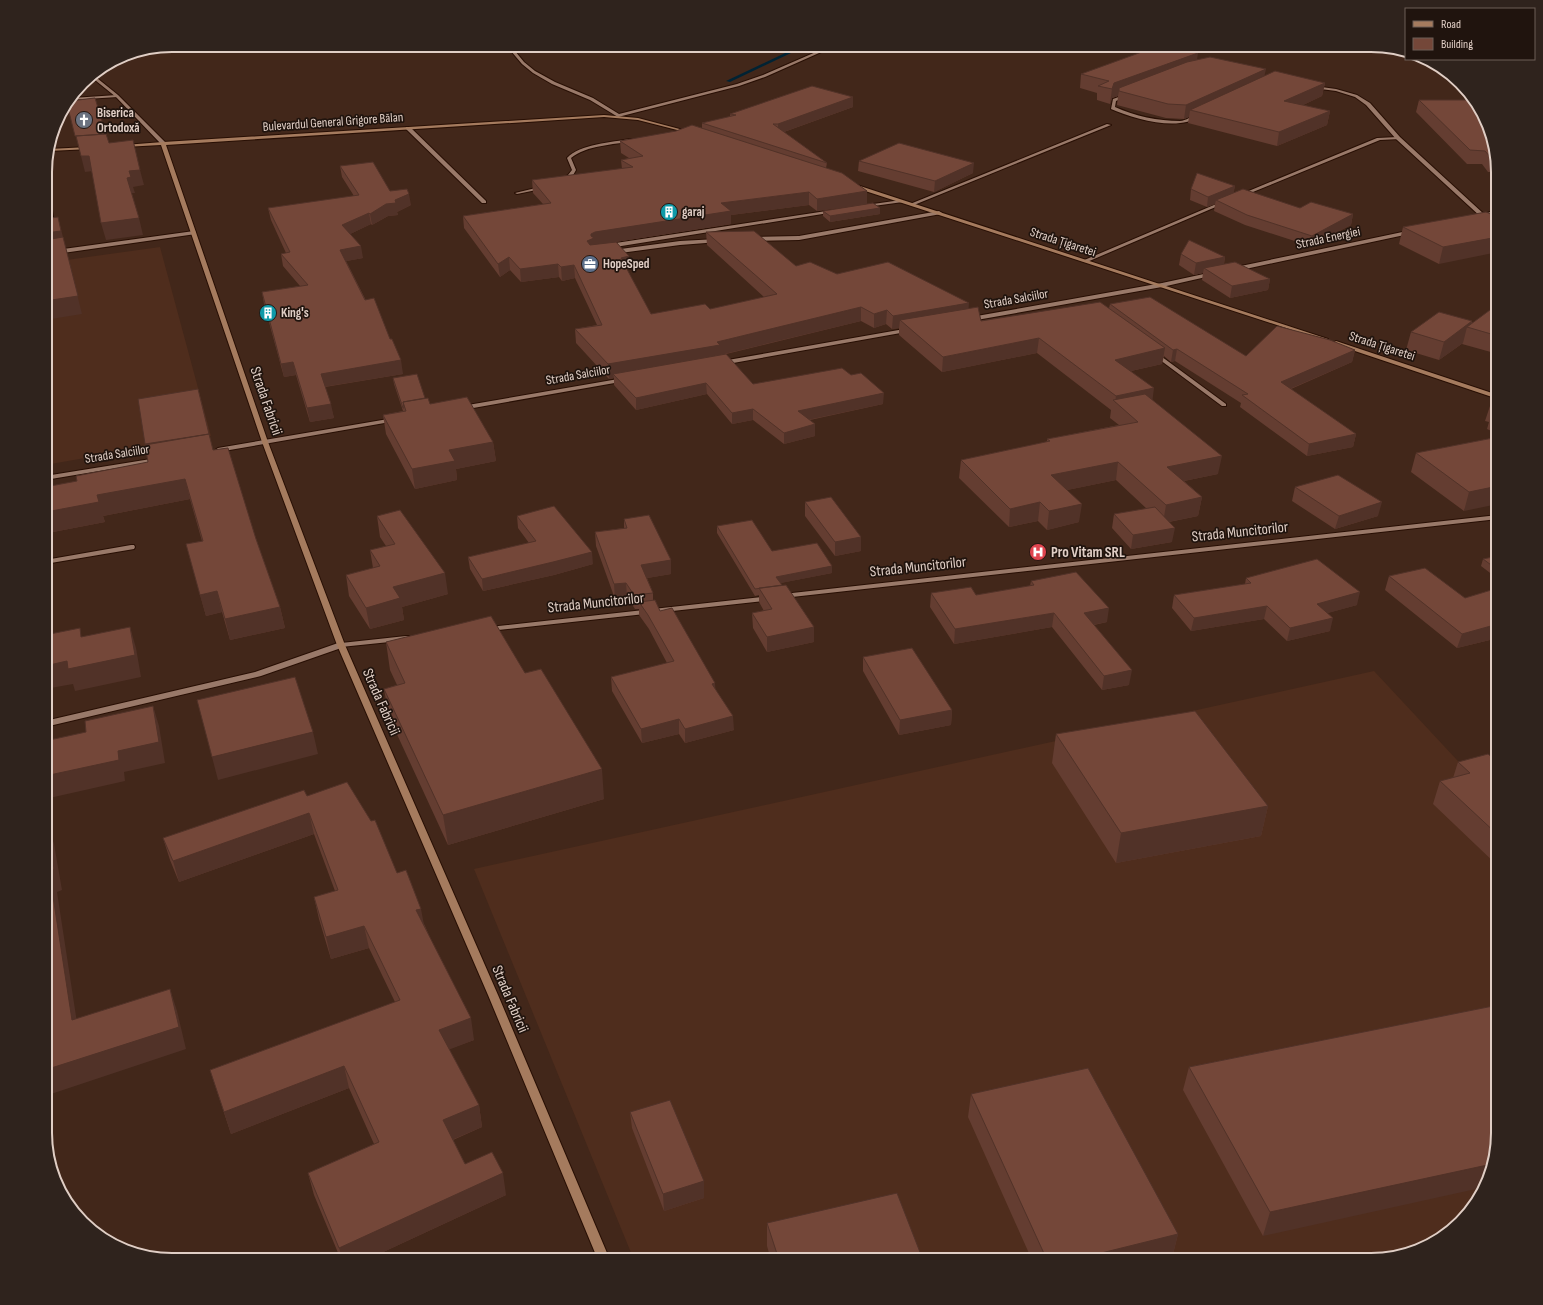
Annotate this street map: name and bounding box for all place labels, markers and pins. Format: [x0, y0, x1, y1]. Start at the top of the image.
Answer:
place label: Biserica Ortodoxă [97, 105, 140, 136]
church icon: Biserica Ortodoxă [74, 110, 94, 130]
building icon: garaj [659, 202, 679, 222]
place label: garaj [682, 204, 705, 220]
office icon: HopeSped [580, 254, 600, 274]
place label: HopeSped [603, 256, 650, 272]
building icon: King's [258, 303, 278, 323]
place label: King's [281, 305, 309, 321]
hospital icon: Pro Vitam SRL [1028, 542, 1048, 562]
place label: Pro Vitam SRL [1051, 543, 1125, 562]

